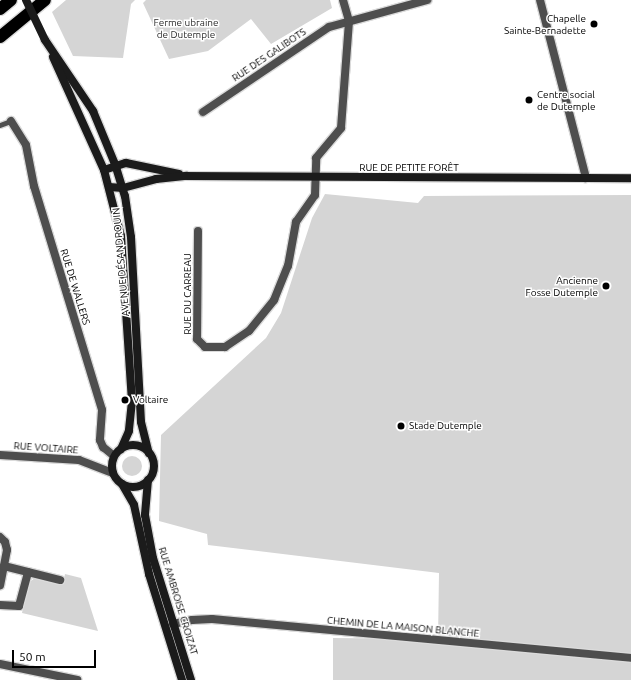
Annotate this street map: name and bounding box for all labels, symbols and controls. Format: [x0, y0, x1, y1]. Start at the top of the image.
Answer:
place label: Chapelle Sainte-Bernadette [504, 12, 586, 36]
park label: Ferme ubraine de Dutemple [153, 16, 219, 40]
marker: Chapelle Sainte-Bernadette [589, 19, 599, 29]
street label: RUE DES GALIBOTS [230, 26, 308, 84]
place label: Centre social de Dutemple [537, 88, 595, 112]
marker: Centre social de Dutemple [524, 95, 534, 105]
street label: RUE DE PETITE FORÊT [359, 162, 459, 174]
street label: AVENUE DÉSANDROUIN [110, 207, 132, 317]
street label: RUE DE WALLERS [58, 248, 92, 326]
street label: RUE DU CARREAU [182, 253, 194, 335]
place label: Ancienne Fosse Dutemple [526, 274, 598, 298]
marker: Ancienne Fosse Dutemple [601, 281, 611, 291]
place label: Voltaire [133, 394, 168, 406]
marker: Voltaire [120, 395, 130, 405]
place label: Stade Dutemple [409, 420, 482, 432]
marker: Stade Dutemple [396, 421, 406, 431]
street label: RUE VOLTAIRE [13, 440, 79, 456]
street label: RUE AMBROISE CROIZAT [156, 546, 200, 656]
street label: CHEMIN DE LA MAISON BLANCHE [326, 614, 480, 640]
scale bar [14, 642, 98, 668]
text: 50 m [19, 650, 46, 663]

